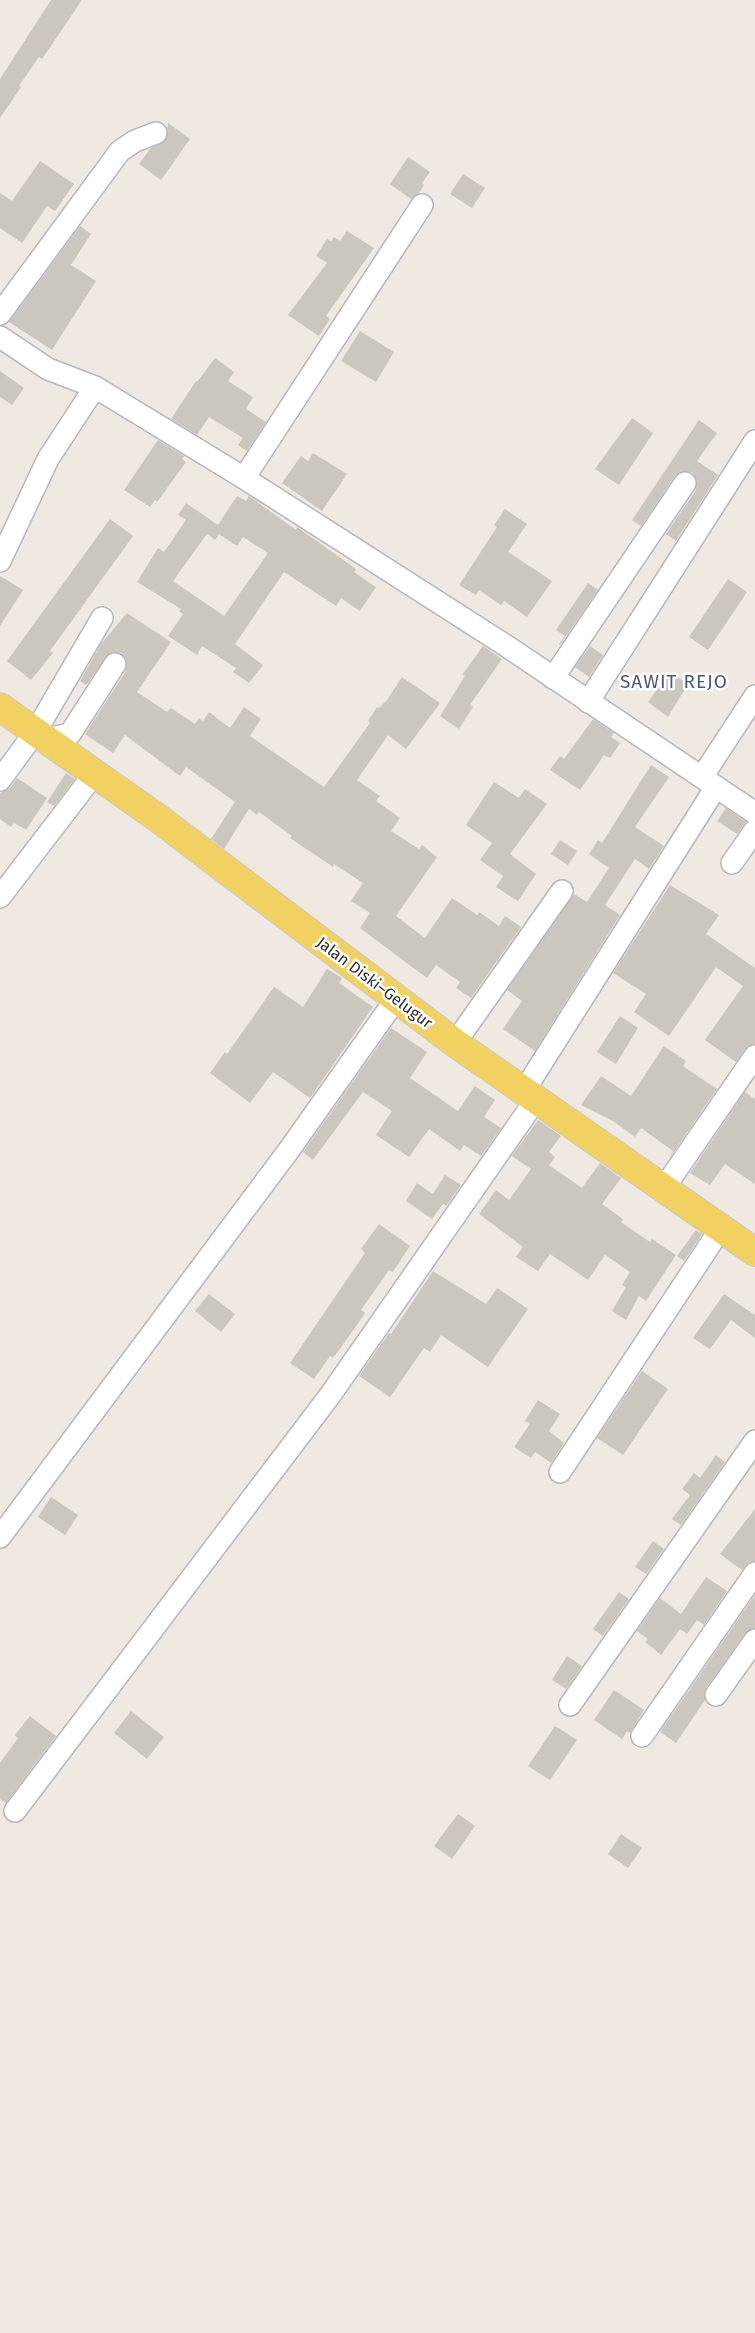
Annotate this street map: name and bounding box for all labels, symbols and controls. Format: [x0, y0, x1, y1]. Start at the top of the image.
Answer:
district label: SAWIT REJO [620, 670, 728, 693]
street label: Jalan Diski–Gelugur [313, 933, 437, 1033]

